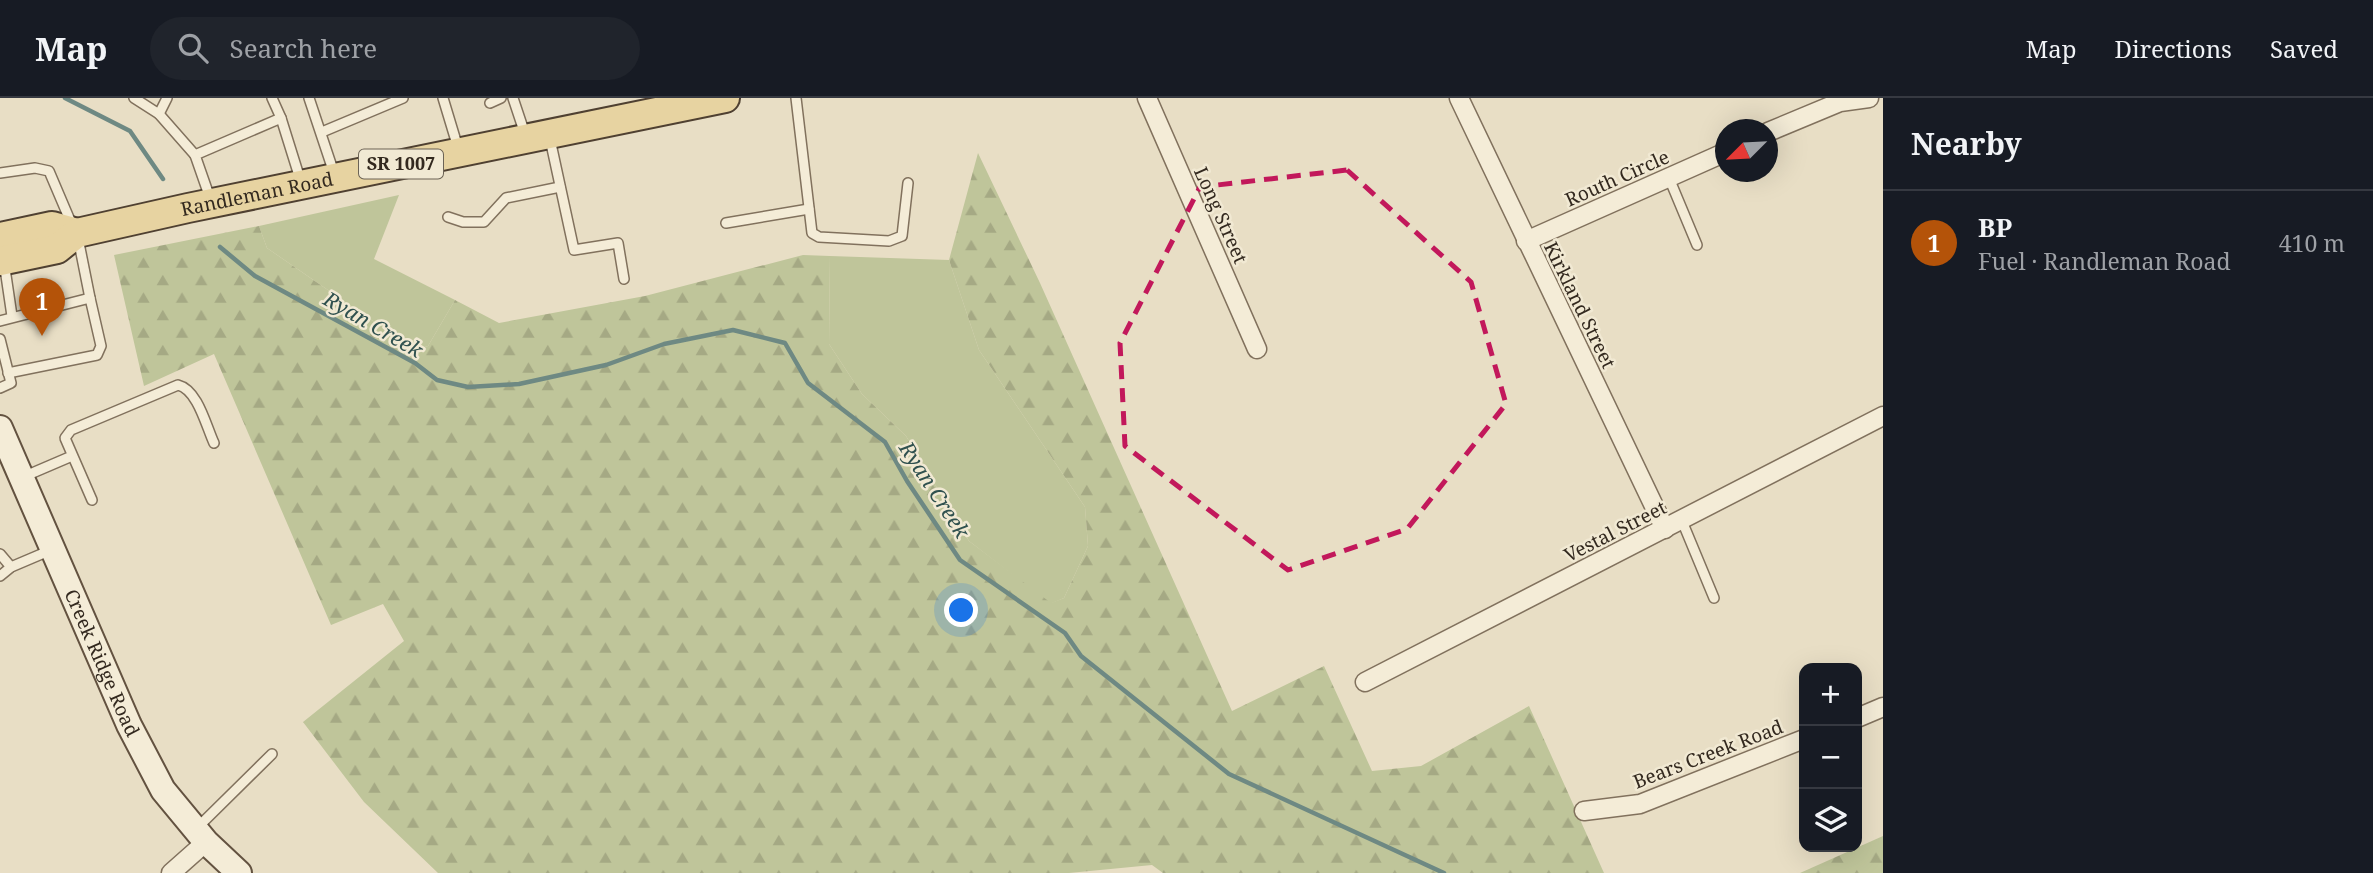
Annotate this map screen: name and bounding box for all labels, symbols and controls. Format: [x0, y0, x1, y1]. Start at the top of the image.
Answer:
search box [150, 17, 640, 80]
text: Map [35, 26, 108, 71]
icon: search [174, 29, 212, 67]
text: Search here [230, 30, 377, 66]
text: Map [2026, 32, 2077, 65]
text: Directions [2115, 32, 2232, 65]
text: Saved [2270, 32, 2338, 65]
north arrow [1715, 119, 1778, 182]
text: Nearby [1911, 123, 2022, 164]
street label: Routh Circle [1561, 143, 1673, 213]
road number: SR 1007 [359, 150, 443, 178]
street label: Long Street [1188, 163, 1254, 268]
street label: Randleman Road [178, 166, 336, 222]
text: BP [1978, 209, 2012, 245]
text: 1 [1928, 227, 1941, 259]
text: 410 m [2279, 227, 2345, 259]
street label: Kirkland Street [1538, 237, 1622, 373]
text: Fuel · Randleman Road [1978, 245, 2231, 277]
pin: 1 [19, 278, 65, 336]
water label: Ryan Creek [318, 284, 429, 364]
water label: Ryan Creek [893, 435, 977, 544]
street label: Vestal Street [1559, 494, 1671, 568]
street label: Creek Ridge Road [59, 585, 146, 741]
your location [944, 593, 978, 627]
map controls [1799, 663, 1862, 852]
button: + [1799, 663, 1862, 726]
street label: Bears Creek Road [1629, 713, 1787, 795]
button: − [1799, 726, 1862, 789]
button: layers [1799, 789, 1862, 852]

